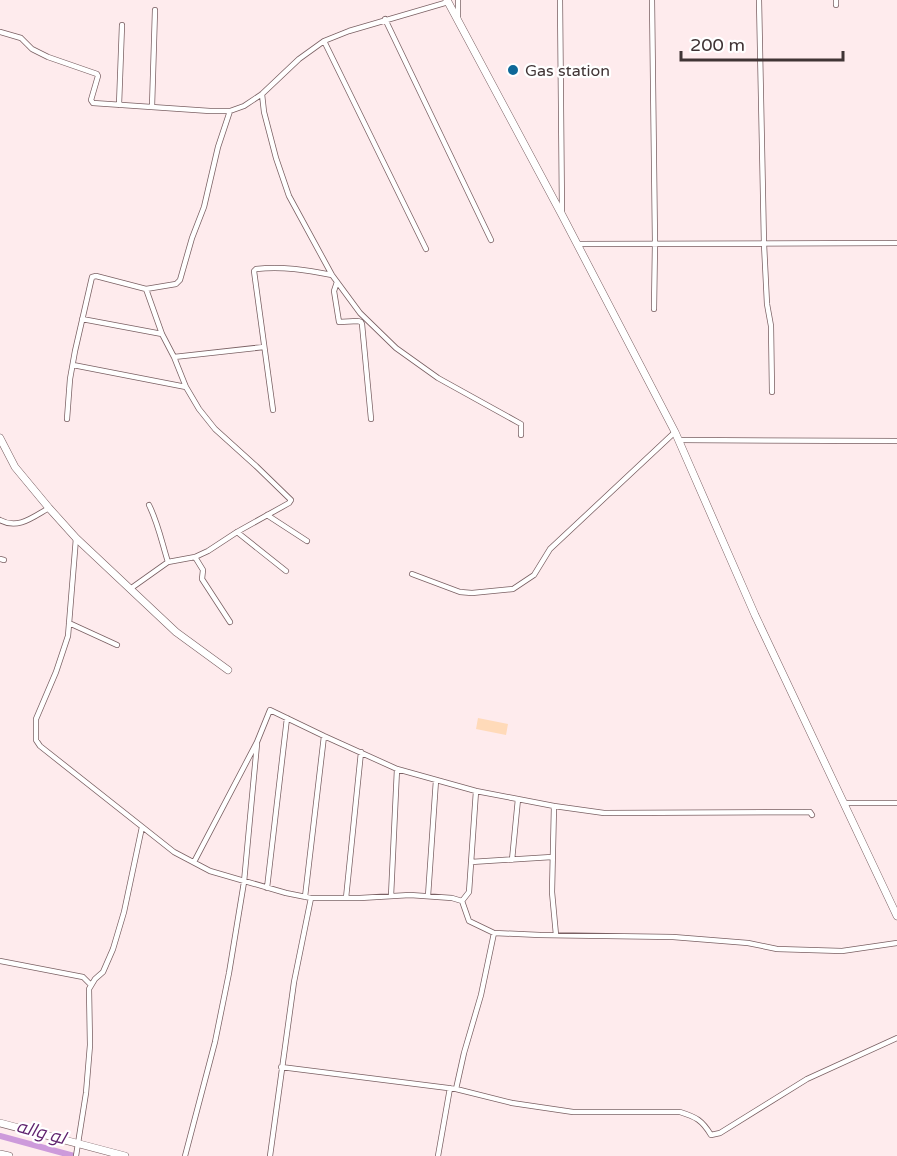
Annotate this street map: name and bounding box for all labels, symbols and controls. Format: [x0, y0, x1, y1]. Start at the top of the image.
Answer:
scale bar [681, 24, 843, 62]
text: 200 m [690, 34, 745, 56]
place label: Gas station [525, 61, 610, 81]
marker: Gas station [506, 63, 520, 77]
water label: لو واله [14, 1115, 70, 1150]

